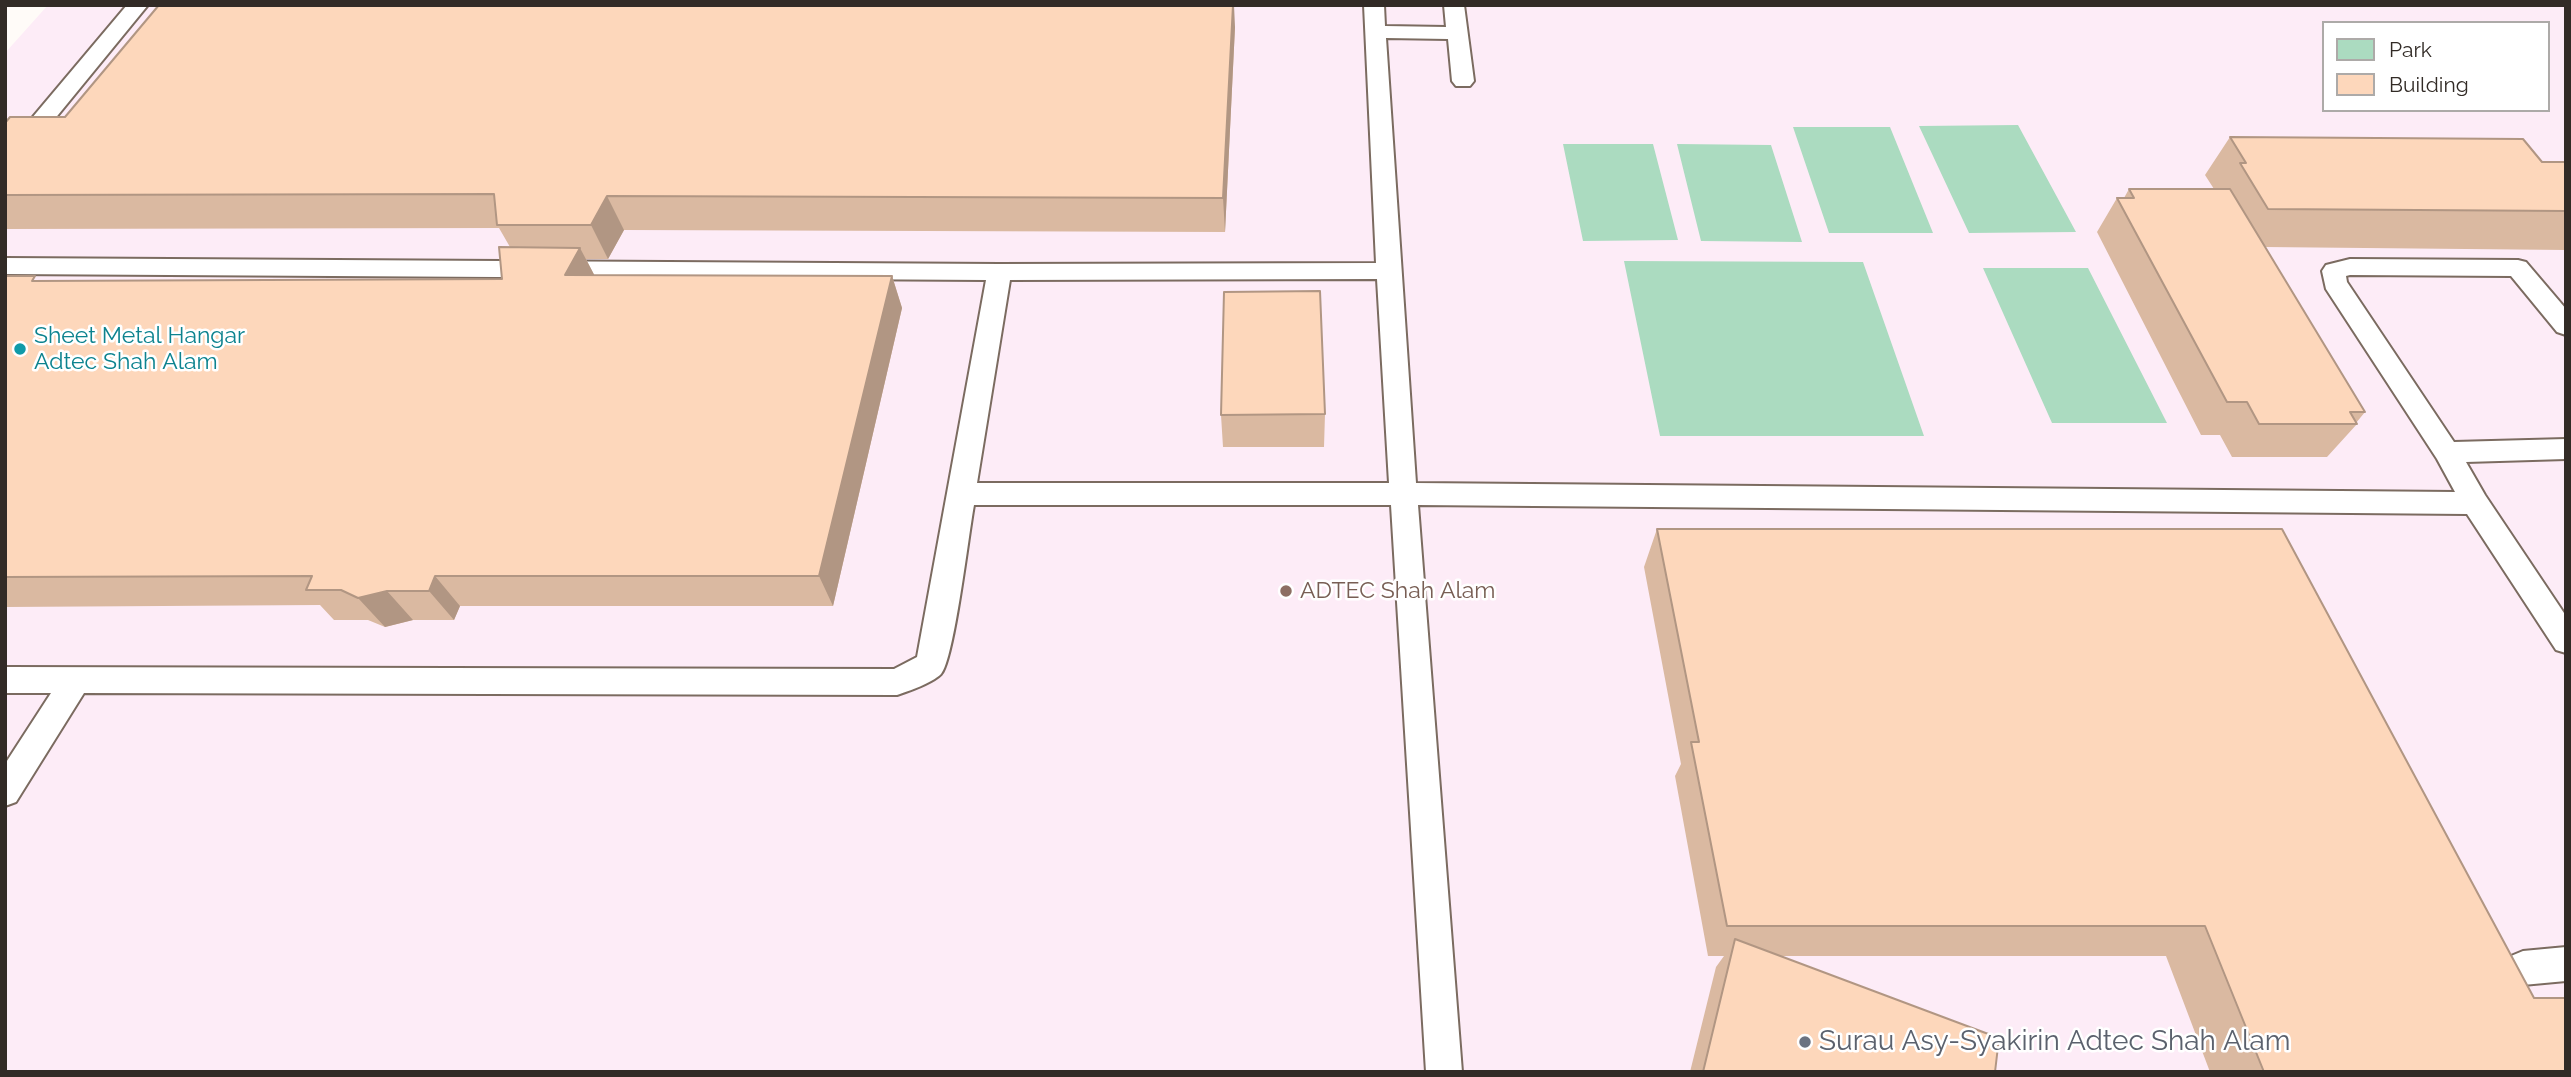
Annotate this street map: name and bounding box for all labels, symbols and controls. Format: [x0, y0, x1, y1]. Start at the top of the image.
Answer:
legend [2322, 21, 2550, 112]
text: Park [2389, 37, 2432, 62]
text: Building [2389, 72, 2469, 97]
place label: Sheet Metal Hangar Adtec Shah Alam [34, 322, 245, 376]
marker: Sheet Metal Hangar Adtec Shah Alam [12, 341, 28, 357]
place label: ADTEC Shah Alam [1300, 577, 1495, 605]
marker: ADTEC Shah Alam [1278, 583, 1294, 599]
place label: Surau Asy-Syakirin Adtec Shah Alam [1819, 1025, 2291, 1059]
marker: Surau Asy-Syakirin Adtec Shah Alam [1797, 1034, 1813, 1050]

